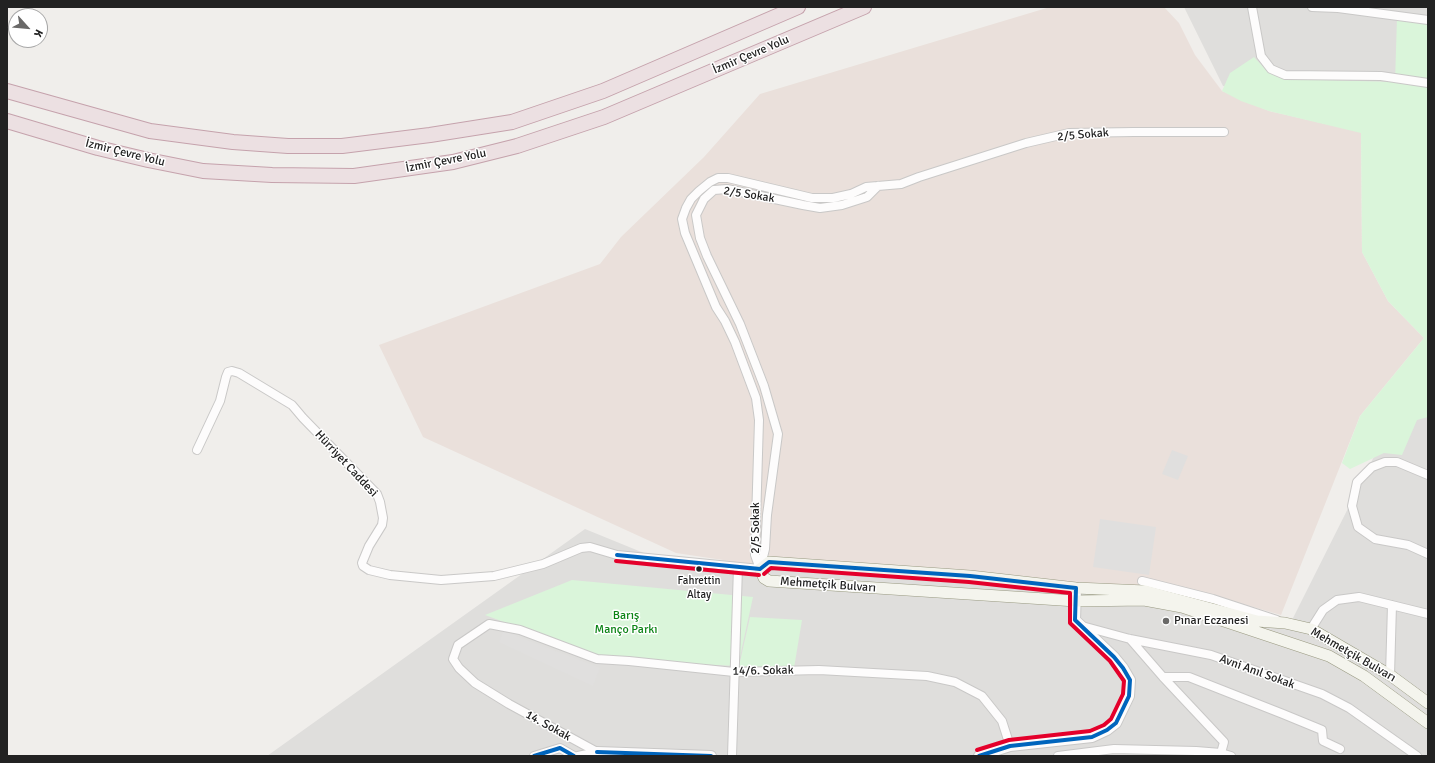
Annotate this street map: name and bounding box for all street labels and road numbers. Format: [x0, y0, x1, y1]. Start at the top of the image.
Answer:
street label: İzmir Çevre Yolu [711, 32, 791, 78]
street label: 2/5 Sokak [1057, 126, 1109, 144]
street label: İzmir Çevre Yolu [84, 136, 166, 170]
street label: İzmir Çevre Yolu [405, 146, 487, 176]
street label: 2/5 Sokak [722, 184, 776, 206]
street label: Hürriyet Caddesi [312, 428, 380, 500]
street label: 2/5 Sokak [749, 502, 763, 554]
street label: Mehmetçik Bulvarı [780, 574, 876, 596]
street label: Mehmetçik Bulvarı [1308, 625, 1398, 685]
street label: Avni Anıl Sokak [1217, 652, 1297, 692]
street label: 14/6. Sokak [732, 663, 794, 679]
street label: 14. Sokak [523, 708, 573, 744]

